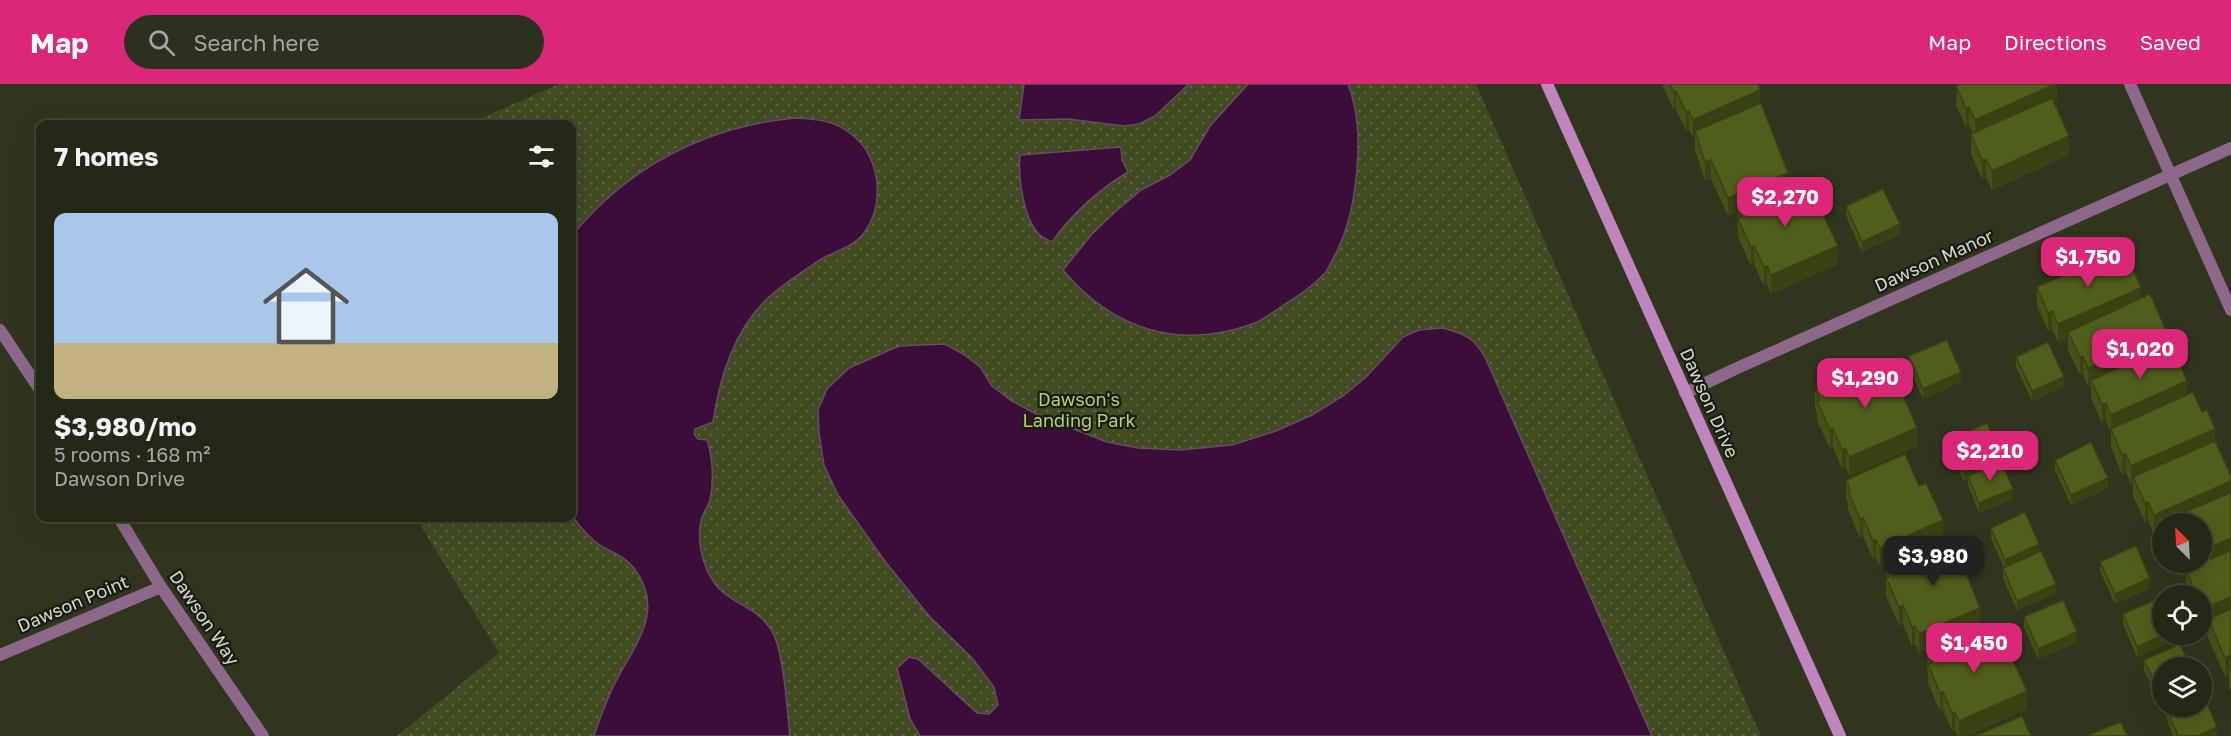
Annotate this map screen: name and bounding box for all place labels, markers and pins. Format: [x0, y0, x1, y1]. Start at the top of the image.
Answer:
pin: $2,270 [1736, 177, 1834, 228]
pin: $1,750 [2039, 237, 2137, 288]
pin: $1,020 [2091, 329, 2189, 380]
pin: $1,290 [1816, 358, 1914, 409]
pin: $2,210 [1941, 431, 2039, 482]
pin: $3,980 [1884, 536, 1982, 587]
pin: $1,450 [1925, 623, 2023, 674]

